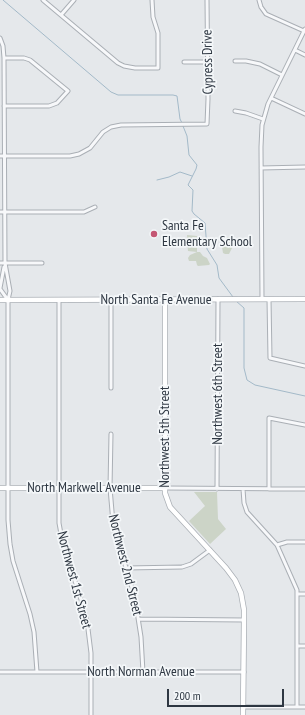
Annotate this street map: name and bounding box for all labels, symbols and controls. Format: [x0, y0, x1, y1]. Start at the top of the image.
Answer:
street label: Cypress Drive [199, 29, 217, 95]
place label: Santa Fe Elementary School [162, 218, 252, 250]
marker: Santa Fe Elementary School [149, 229, 159, 239]
street label: North Santa Fe Avenue [101, 292, 211, 308]
street label: Northwest 6th Street [210, 343, 226, 445]
street label: Northwest 5th Street [157, 386, 173, 488]
street label: North Markwell Avenue [27, 480, 141, 496]
street label: Northwest 2nd Street [104, 513, 146, 617]
street label: Northwest 1st Street [53, 530, 95, 630]
street label: North Norman Avenue [87, 664, 195, 680]
scale bar [169, 681, 286, 707]
text: 200 m [174, 688, 201, 703]

